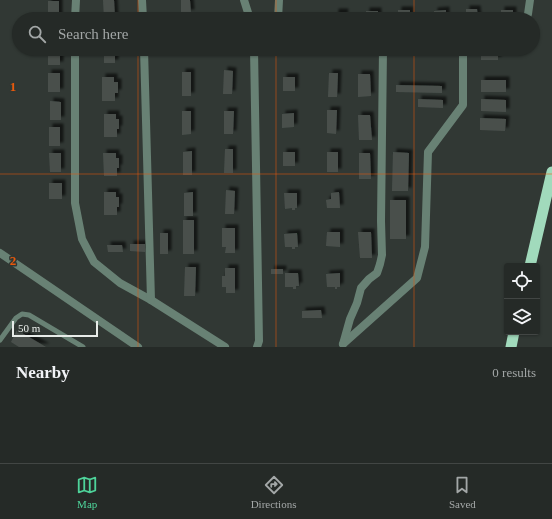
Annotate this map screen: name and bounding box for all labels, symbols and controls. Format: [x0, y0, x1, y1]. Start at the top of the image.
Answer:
search box [12, 12, 540, 56]
icon: search [26, 23, 48, 45]
text: Search here [58, 26, 128, 42]
text: 1 [10, 79, 16, 94]
text: 2 [10, 253, 16, 268]
map controls [504, 263, 540, 335]
button: locate [504, 263, 540, 299]
button: layers [504, 299, 540, 335]
scale bar [12, 319, 98, 338]
text: 50 m [18, 322, 40, 334]
text: Nearby [16, 363, 70, 382]
text: 0 results [492, 365, 536, 380]
tab: Map [76, 474, 98, 510]
tab: Directions [251, 474, 296, 510]
tab: Saved [449, 474, 476, 510]

